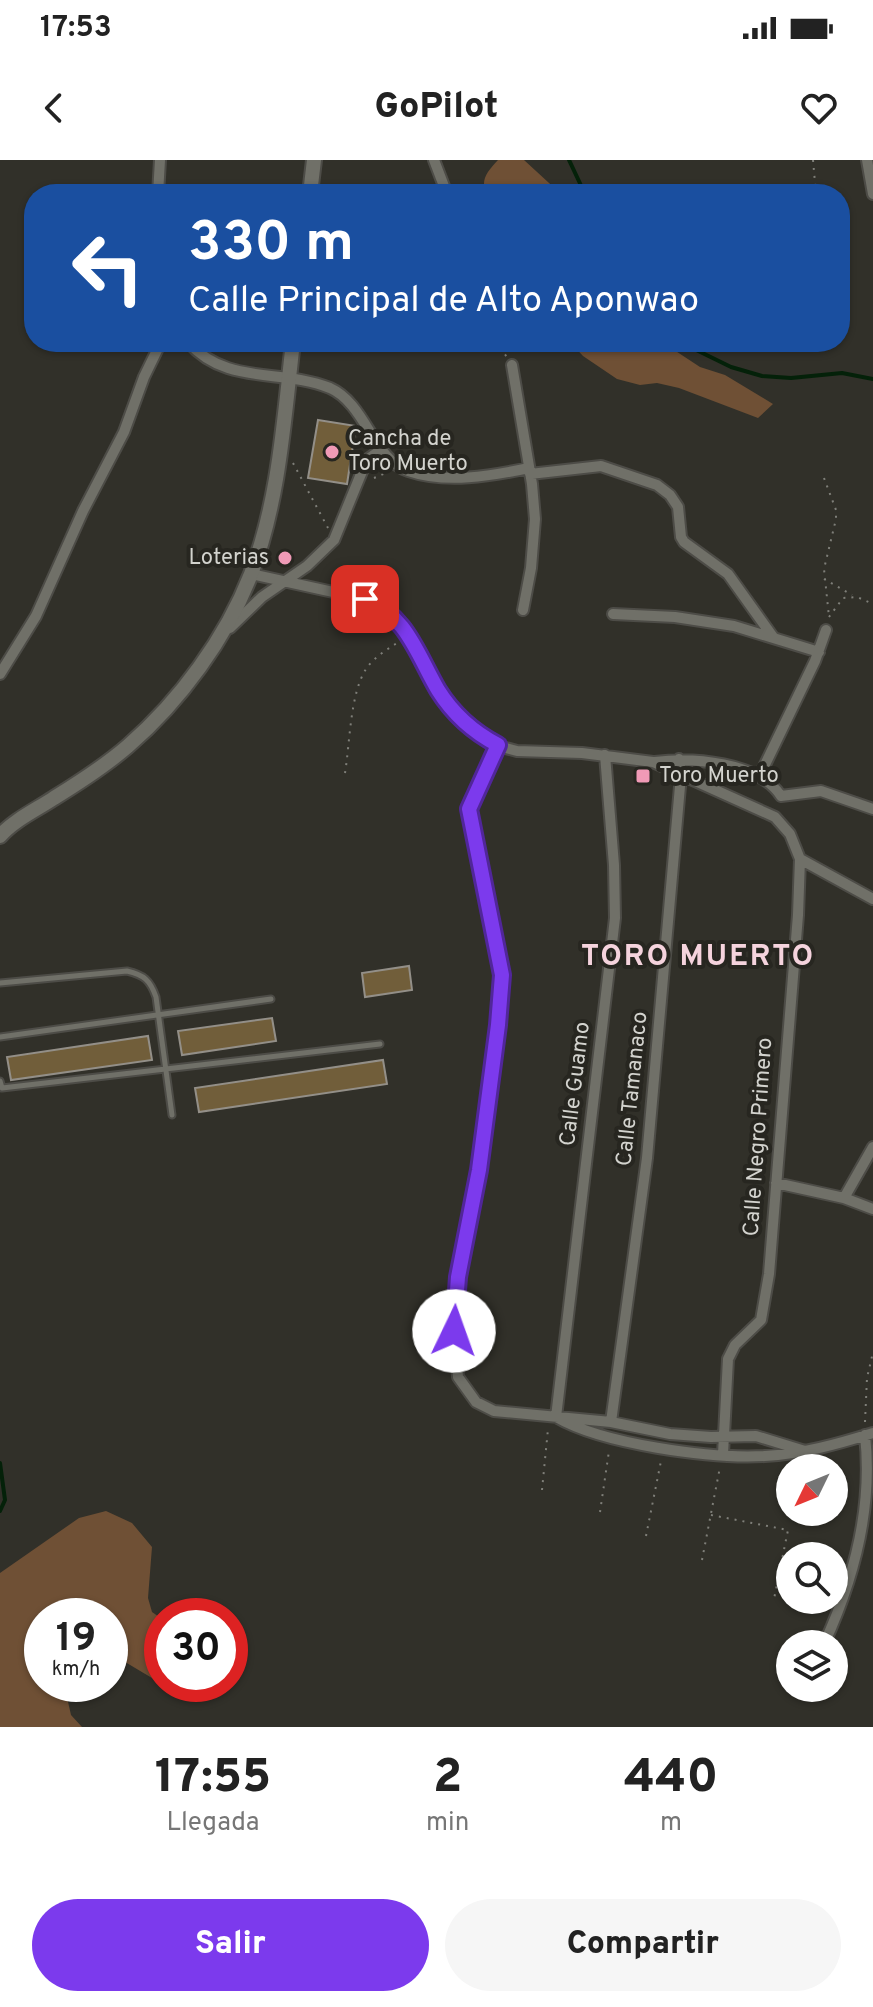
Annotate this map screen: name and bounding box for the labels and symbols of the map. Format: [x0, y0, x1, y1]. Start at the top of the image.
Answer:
place label: Cancha de Toro Muerto [348, 426, 468, 478]
marker: Cancha de Toro Muerto [323, 443, 341, 461]
place label: Loterias [189, 545, 269, 572]
marker: Loterias [276, 549, 294, 567]
pin [331, 565, 399, 633]
place label: Toro Muerto [659, 763, 779, 790]
marker: Toro Muerto [634, 767, 652, 785]
district label: TORO MUERTO [581, 939, 815, 976]
street label: Calle Tamanaco [611, 1010, 655, 1168]
street label: Calle Guamo [555, 1020, 597, 1148]
street label: Calle Negro Primero [739, 1037, 779, 1237]
position arrow [412, 1289, 496, 1373]
north arrow [776, 1454, 848, 1526]
speed limit sign: 30 [144, 1598, 248, 1702]

